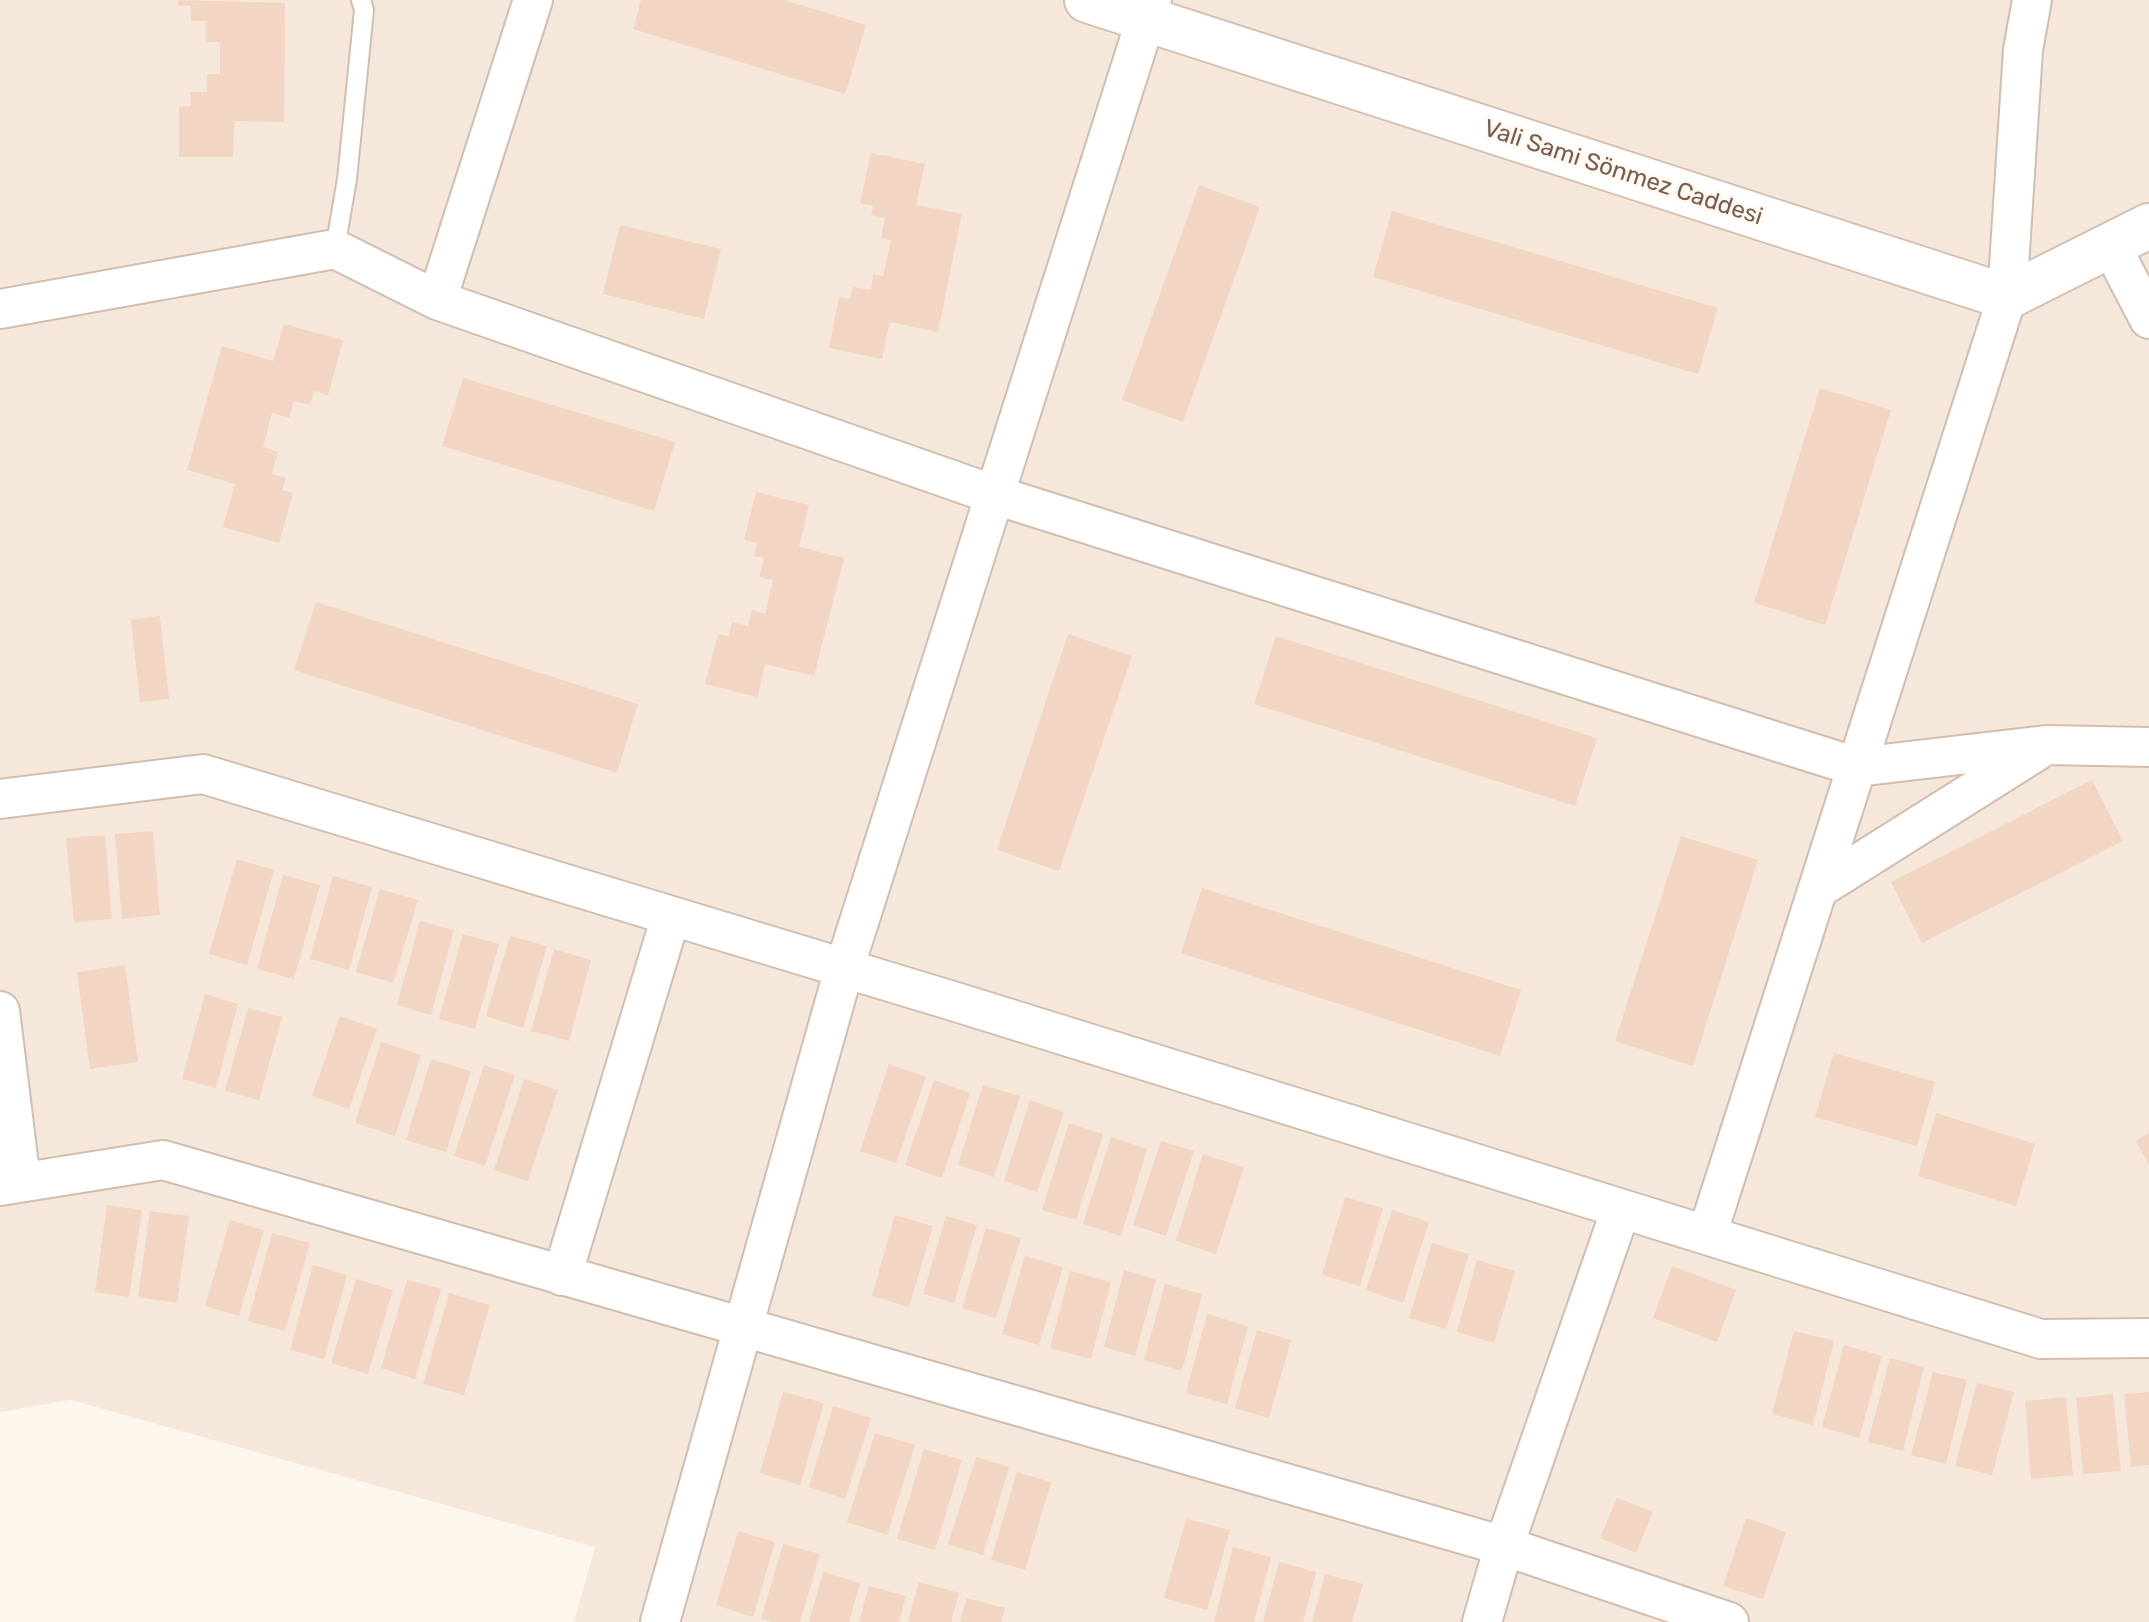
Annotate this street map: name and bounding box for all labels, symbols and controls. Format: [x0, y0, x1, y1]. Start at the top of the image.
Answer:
street label: Vali Sami Sönmez Caddesi [1480, 114, 1766, 232]

